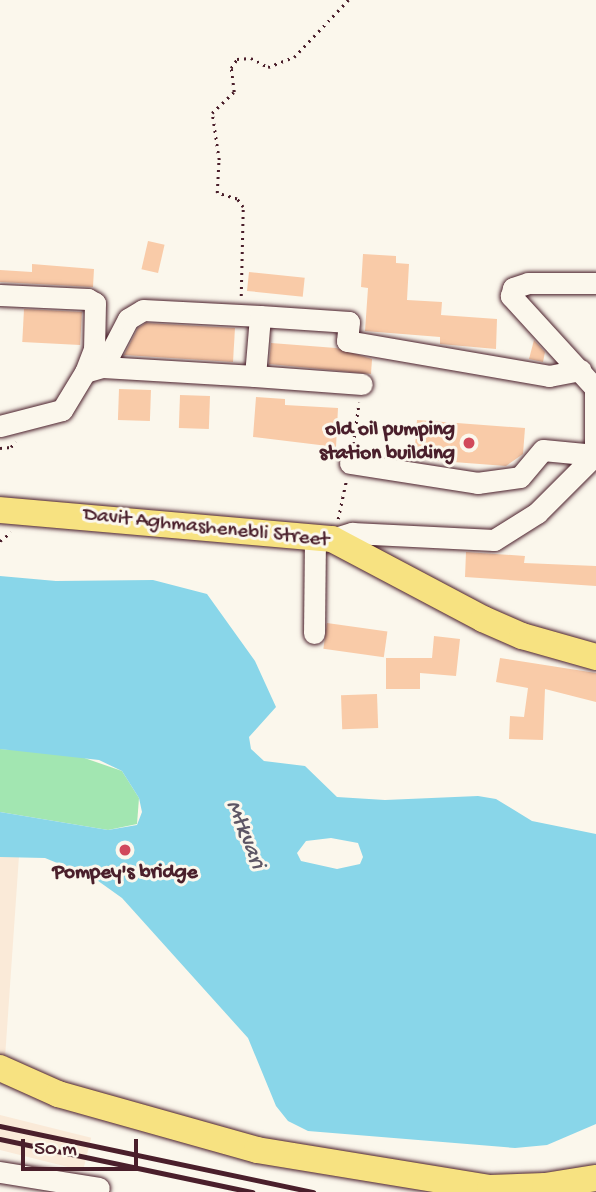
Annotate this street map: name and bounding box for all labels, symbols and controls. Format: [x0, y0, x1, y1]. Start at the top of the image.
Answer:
place label: old oil pumping station building [319, 418, 455, 468]
marker: old oil pumping station building [461, 435, 477, 451]
street label: Davit Aghmashenebli Street [82, 504, 330, 554]
water label: Mtkvari [218, 797, 270, 873]
marker: Pompey's bridge [117, 842, 133, 858]
place label: Pompey's bridge [52, 861, 198, 887]
scale bar [24, 1126, 142, 1170]
text: 50 m [34, 1138, 77, 1163]

